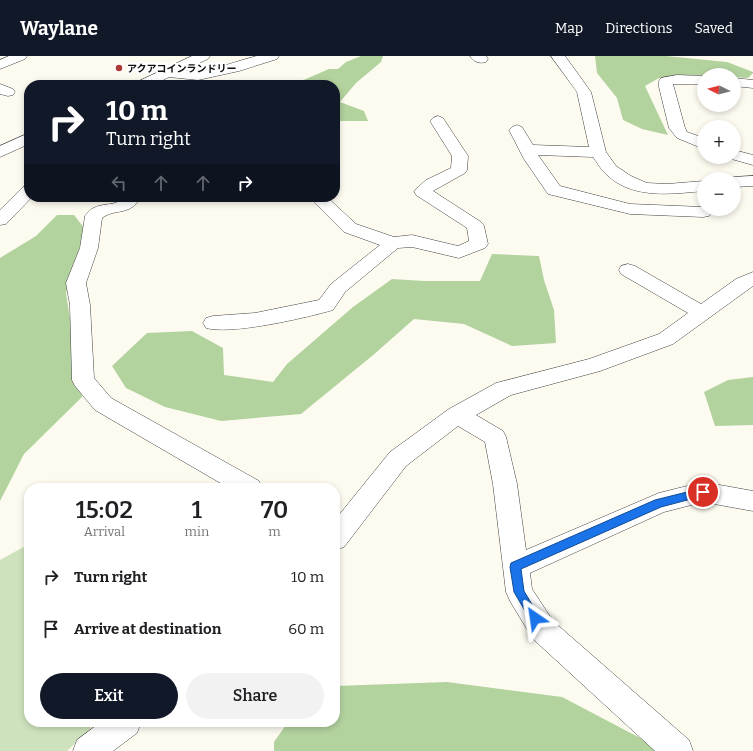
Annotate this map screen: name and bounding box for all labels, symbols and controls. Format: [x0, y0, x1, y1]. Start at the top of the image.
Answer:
text: Waylane [20, 17, 98, 40]
text: Map [555, 20, 583, 37]
text: Directions [605, 20, 673, 37]
text: Saved [695, 20, 733, 37]
marker: アクアコインランドリー [114, 63, 124, 73]
place label: アクアコインランドリー [127, 63, 237, 75]
north arrow [697, 68, 741, 112]
map controls [697, 68, 741, 216]
text: 10 m [106, 94, 168, 127]
icon: right [40, 96, 92, 148]
button: + [697, 120, 741, 164]
text: Turn right [106, 128, 191, 150]
icon: left [108, 172, 130, 194]
icon: ahead [150, 172, 172, 194]
icon: ahead [192, 172, 214, 194]
icon: right [234, 172, 256, 194]
button: − [697, 172, 741, 216]
pin [686, 475, 720, 509]
icon: arrive [692, 481, 714, 503]
text: 15:02 [76, 496, 133, 524]
text: 1 [192, 496, 202, 524]
text: 70 [261, 496, 288, 524]
text: Arrival [84, 524, 125, 539]
text: min [185, 524, 209, 539]
text: m [268, 524, 281, 539]
icon: right [40, 566, 62, 588]
text: Turn right [74, 568, 147, 586]
text: 10 m [291, 568, 324, 586]
position arrow [514, 597, 556, 639]
icon: arrive [40, 618, 62, 640]
text: Arrive at destination [74, 620, 221, 638]
text: 60 m [288, 620, 324, 638]
button: Exit [40, 673, 178, 719]
button: Share [186, 673, 324, 719]

